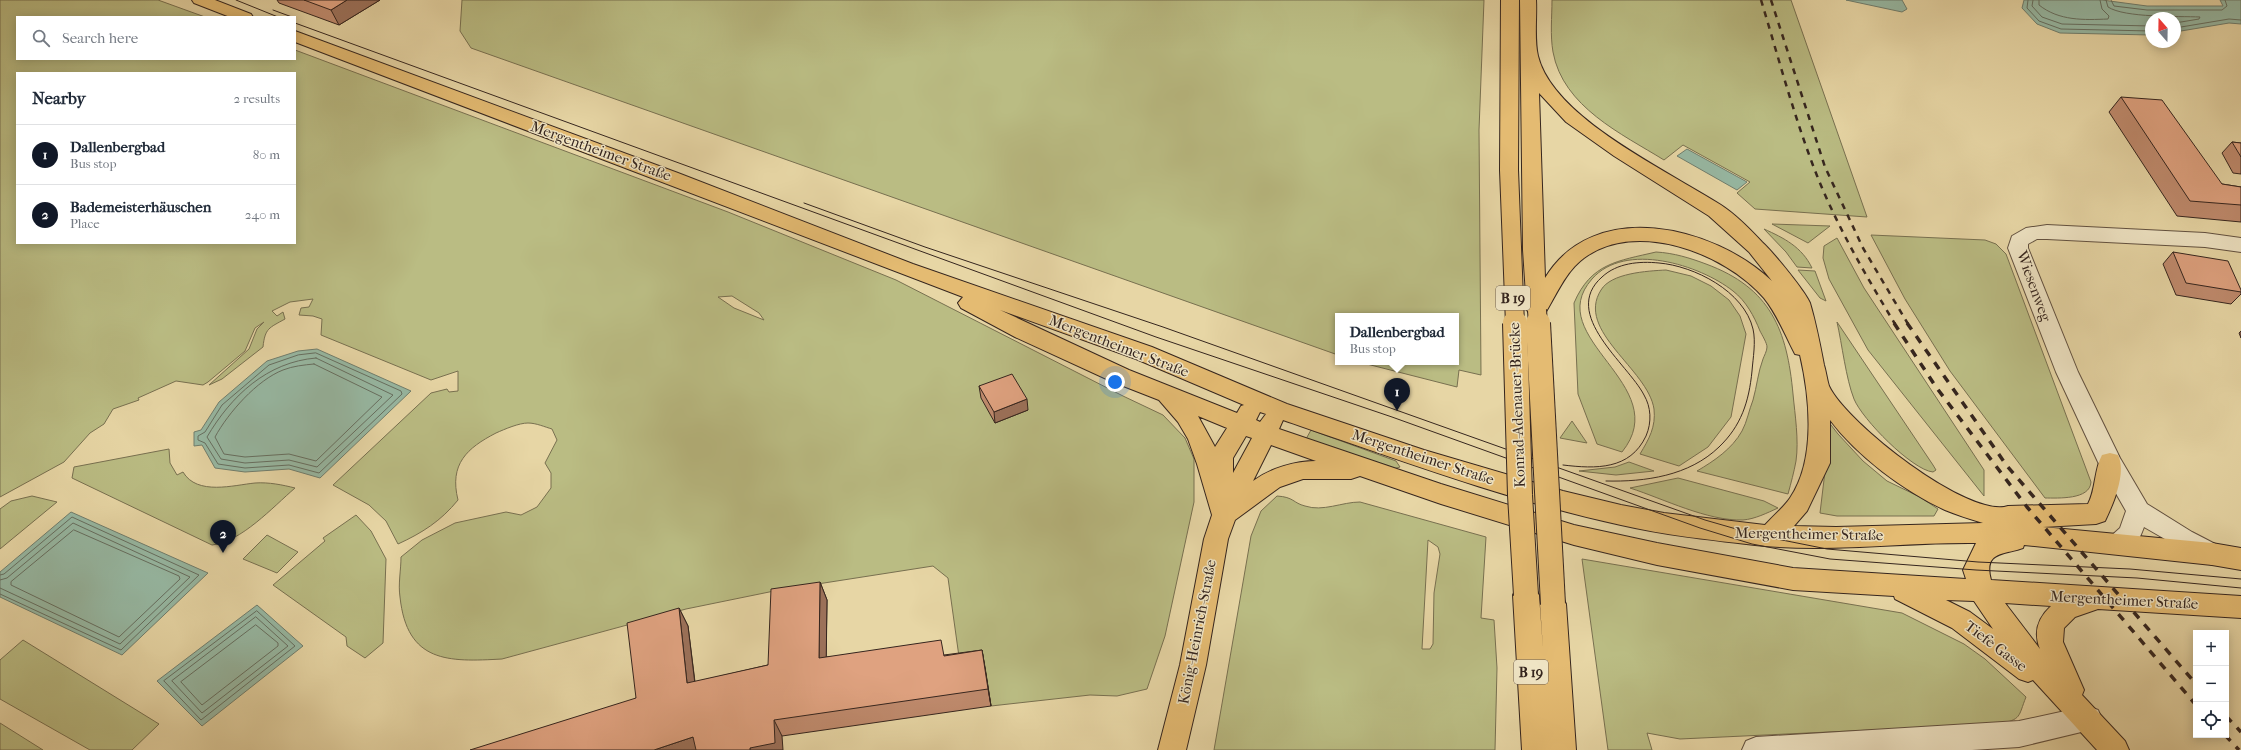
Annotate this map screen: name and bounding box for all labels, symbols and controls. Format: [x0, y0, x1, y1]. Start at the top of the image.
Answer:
north arrow [2145, 12, 2181, 48]
search box [16, 16, 296, 60]
icon: search [30, 27, 52, 49]
text: Search here [62, 29, 138, 47]
text: Nearby [32, 88, 86, 108]
text: 2 results [234, 91, 280, 106]
street label: Mergentheimer Straße [528, 117, 674, 185]
text: Dallenbergbad [70, 138, 165, 156]
text: 1 [43, 147, 47, 162]
text: 80 m [253, 147, 280, 162]
text: Bus stop [70, 156, 116, 171]
text: Bademeisterhäuschen [70, 198, 212, 216]
text: 2 [42, 207, 48, 222]
text: 240 m [245, 207, 280, 222]
text: Place [70, 216, 100, 231]
street label: Wiesenweg [2013, 247, 2055, 325]
road number: B 19 [1496, 286, 1530, 310]
street label: Mergentheimer Straße [1047, 311, 1192, 381]
popup [1335, 313, 1459, 365]
street label: Konrad-Adenauer-Brücke [1505, 321, 1529, 488]
text: Dallenbergbad [1349, 323, 1445, 341]
text: Bus stop [1349, 341, 1396, 356]
your location [1105, 372, 1125, 392]
pin: 1 [1384, 378, 1410, 411]
street label: Mergentheimer Straße [1350, 426, 1497, 489]
pin: 2 [210, 520, 236, 553]
street label: Mergentheimer Straße [1735, 524, 1884, 544]
street label: König-Heinrich-Straße [1174, 558, 1220, 706]
street label: Mergentheimer Straße [2049, 587, 2199, 613]
street label: Tiefe Gasse [1961, 617, 2031, 675]
map controls [2193, 630, 2229, 738]
button: + [2193, 630, 2229, 666]
road number: B 19 [1514, 660, 1548, 684]
button: − [2193, 666, 2229, 702]
button: locate [2193, 702, 2229, 738]

